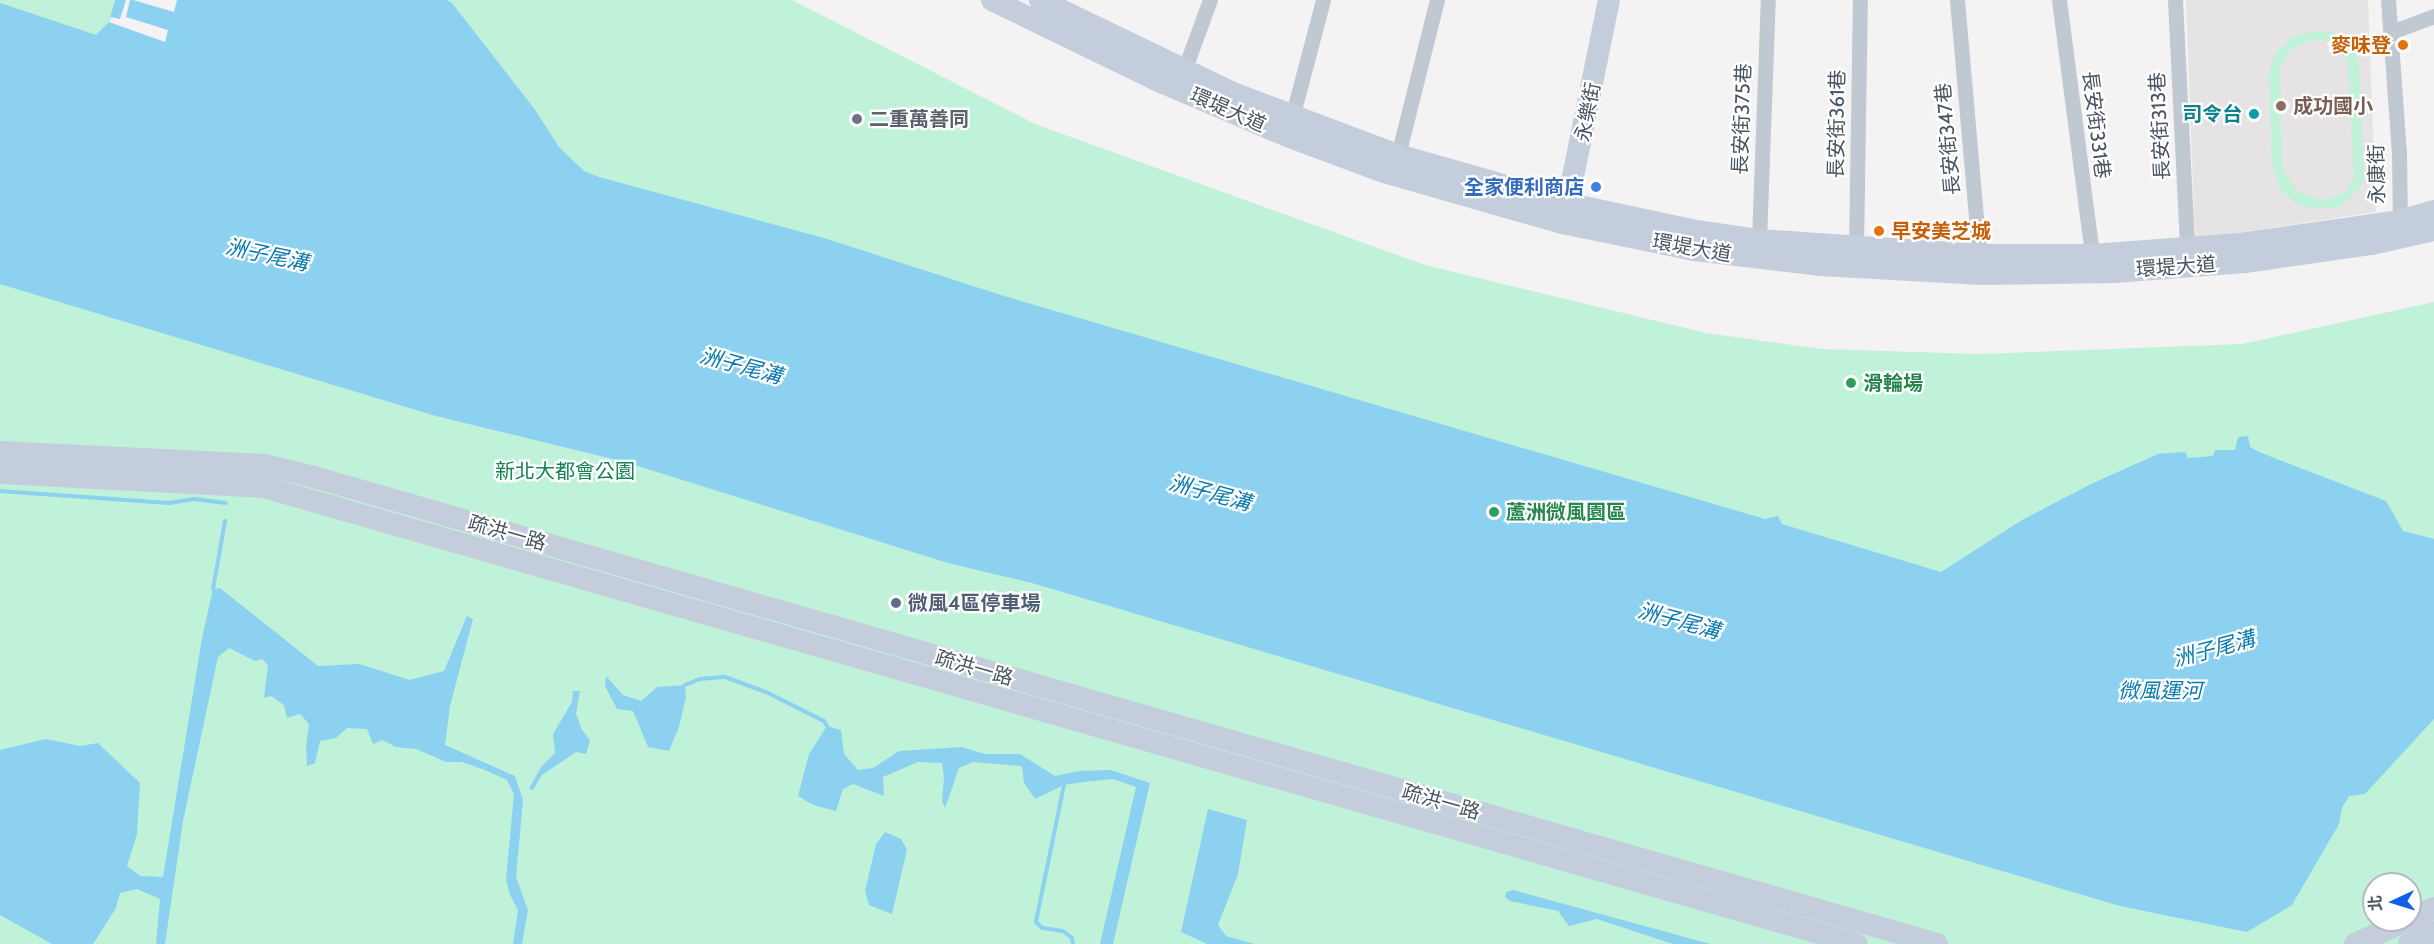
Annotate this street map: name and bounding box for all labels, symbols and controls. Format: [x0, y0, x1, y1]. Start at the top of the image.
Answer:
place label: 麥味登 [2331, 33, 2391, 57]
marker: 麥味登 [2396, 38, 2410, 52]
street label: 長安街375巷 [1728, 63, 1756, 175]
street label: 長安街361巷 [1824, 70, 1850, 178]
street label: 長安街331巷 [2077, 70, 2115, 180]
street label: 長安街313巷 [2145, 71, 2175, 181]
street label: 永樂街 [1570, 80, 1606, 144]
street label: 長安街347巷 [1931, 82, 1965, 196]
street label: 環堤大道 [1187, 83, 1269, 137]
place label: 成功國小 [2293, 94, 2373, 118]
marker: 成功國小 [2274, 99, 2288, 113]
place label: 司令台 [2182, 102, 2242, 126]
place label: 二重萬善同 [869, 107, 969, 131]
marker: 司令台 [2247, 107, 2261, 121]
marker: 二重萬善同 [850, 112, 864, 126]
street label: 永康街 [2364, 144, 2390, 204]
place label: 全家便利商店 [1464, 175, 1584, 199]
marker: 全家便利商店 [1589, 180, 1603, 194]
place label: 早安美芝城 [1891, 219, 1991, 243]
marker: 早安美芝城 [1872, 224, 1886, 238]
street label: 環堤大道 [1651, 229, 1733, 267]
water label: 洲子尾溝 [223, 234, 311, 276]
street label: 環堤大道 [2135, 252, 2217, 282]
water label: 洲子尾溝 [697, 343, 785, 389]
place label: 滑輪場 [1863, 371, 1923, 395]
marker: 滑輪場 [1844, 376, 1858, 390]
park label: 新北大都會公園 [495, 459, 635, 483]
water label: 洲子尾溝 [1166, 470, 1254, 516]
place label: 蘆洲微風園區 [1506, 500, 1626, 524]
marker: 蘆洲微風園區 [1487, 505, 1501, 519]
street label: 疏洪一路 [465, 510, 549, 556]
place label: 微風4區停車場 [908, 591, 1040, 615]
marker: 微風4區停車場 [889, 596, 903, 610]
water label: 洲子尾溝 [1635, 598, 1723, 644]
water label: 洲子尾溝 [2170, 626, 2258, 672]
street label: 疏洪一路 [932, 645, 1016, 691]
water label: 微風運河 [2118, 678, 2202, 704]
street label: 疏洪一路 [1399, 779, 1483, 825]
north arrow [2362, 872, 2422, 932]
text: 北 [2366, 895, 2386, 912]

